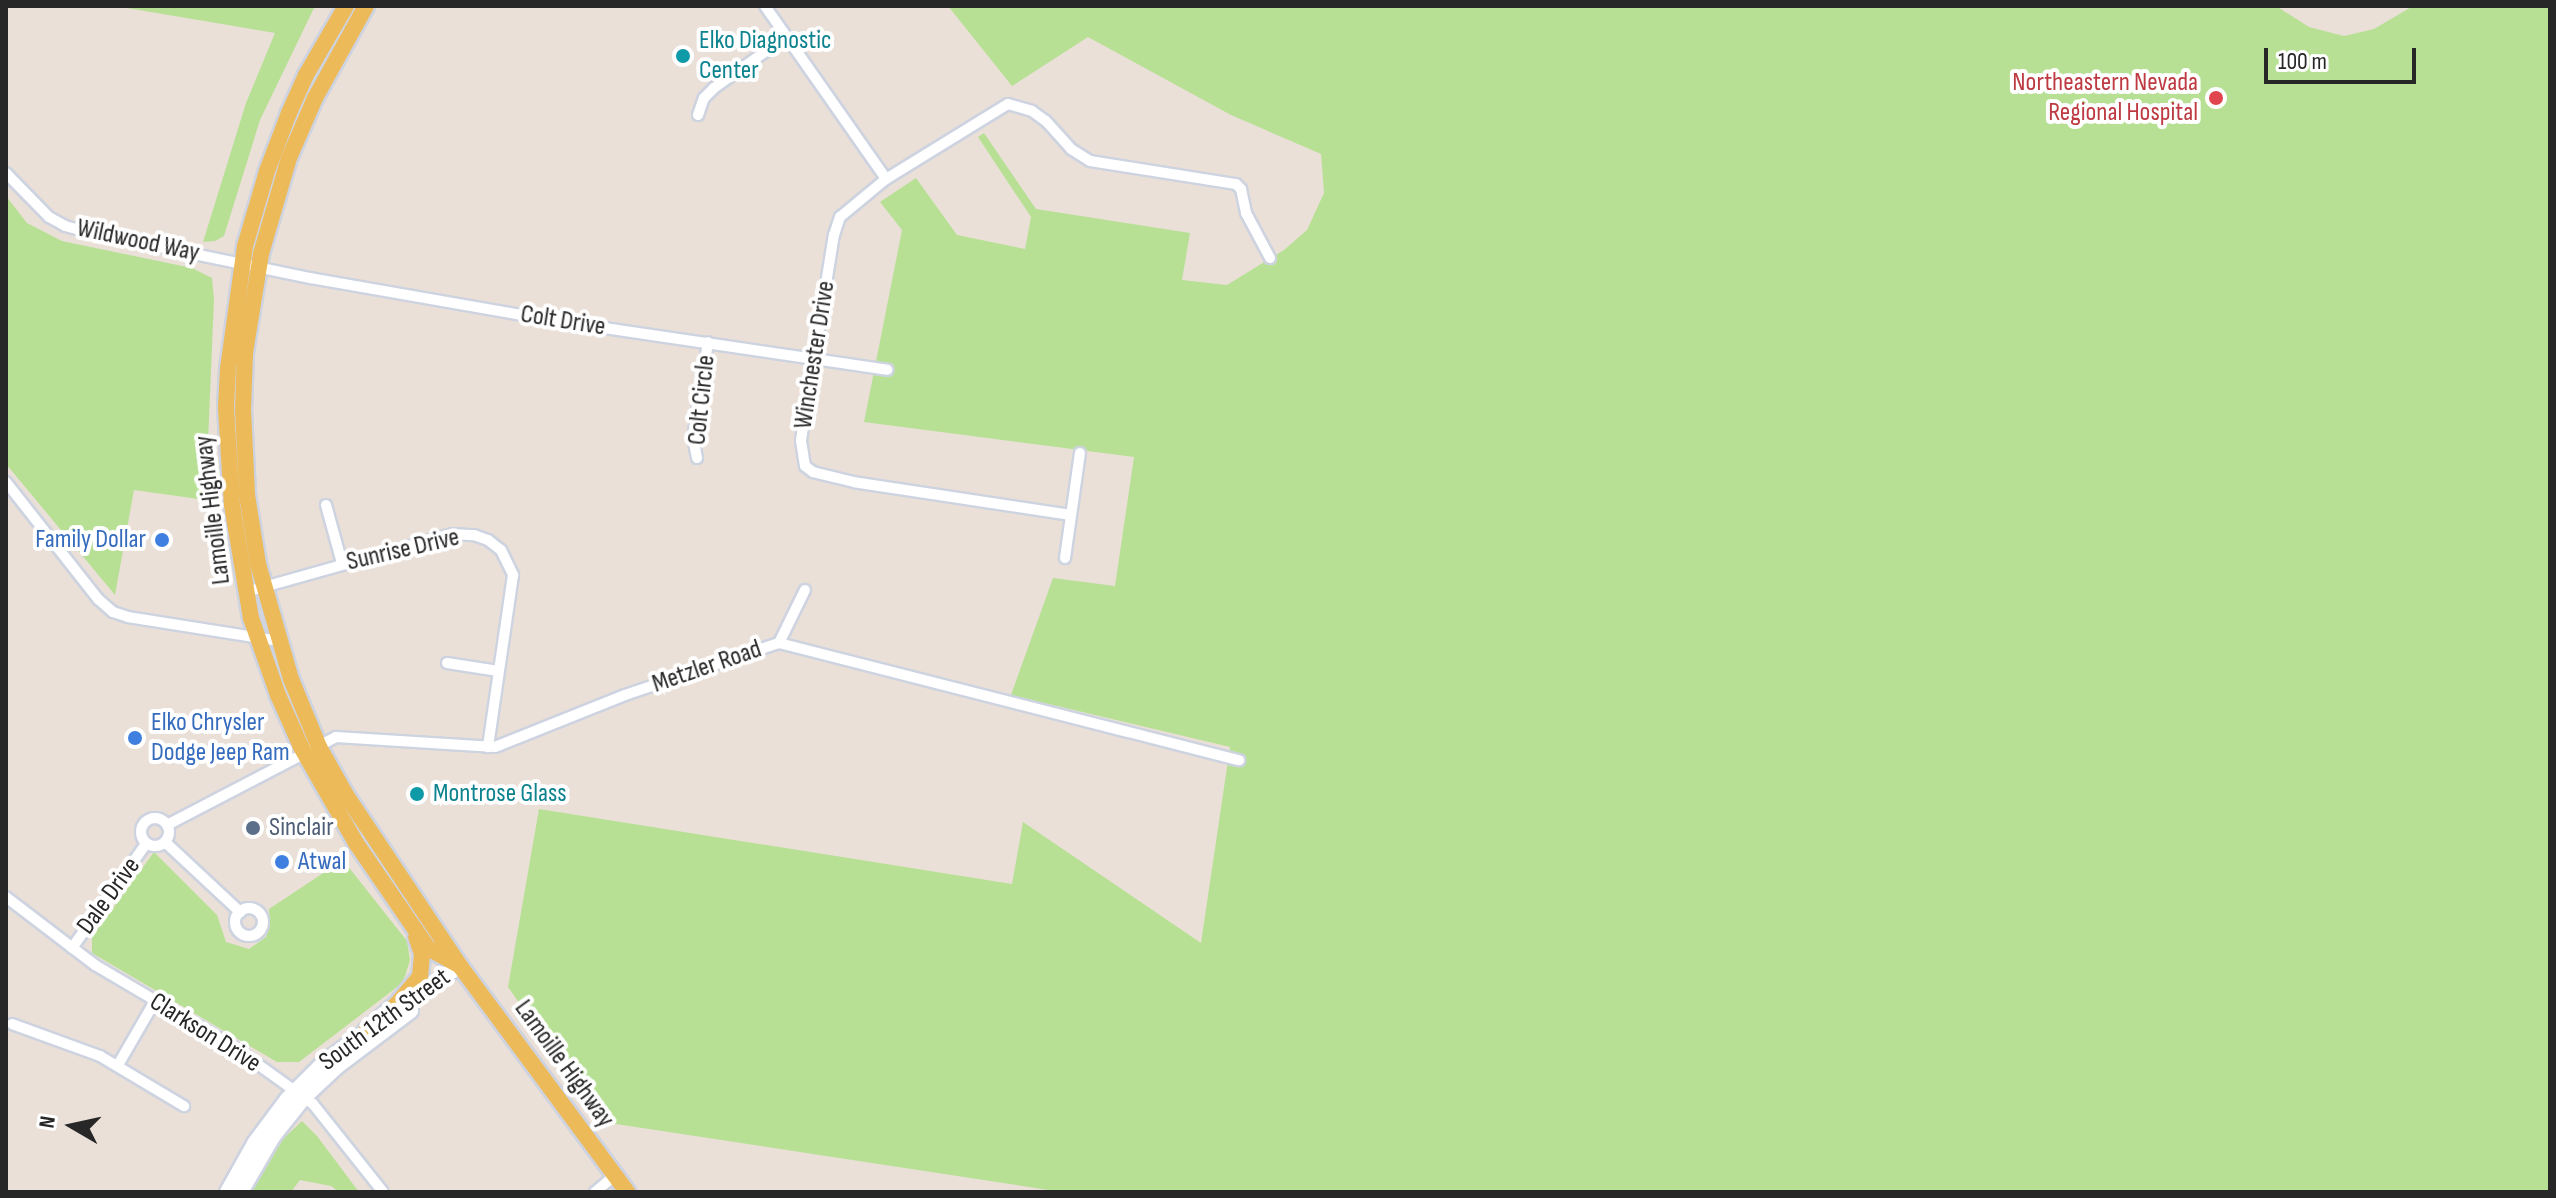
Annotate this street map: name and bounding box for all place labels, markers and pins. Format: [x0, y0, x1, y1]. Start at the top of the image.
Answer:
place label: Elko Diagnostic Center [699, 25, 831, 86]
marker: Elko Diagnostic Center [674, 47, 692, 65]
place label: Northeastern Nevada Regional Hospital [2012, 67, 2198, 128]
marker: Northeastern Nevada Regional Hospital [2205, 87, 2227, 109]
place label: Family Dollar [35, 524, 146, 556]
marker: Family Dollar [153, 531, 171, 549]
place label: Elko Chrysler Dodge Jeep Ram [151, 707, 290, 768]
marker: Elko Chrysler Dodge Jeep Ram [126, 729, 144, 747]
place label: Montrose Glass [433, 778, 566, 810]
marker: Montrose Glass [408, 785, 426, 803]
place label: Sinclair [269, 812, 334, 844]
marker: Sinclair [244, 819, 262, 837]
place label: Atwal [298, 846, 346, 878]
marker: Atwal [273, 853, 291, 871]

